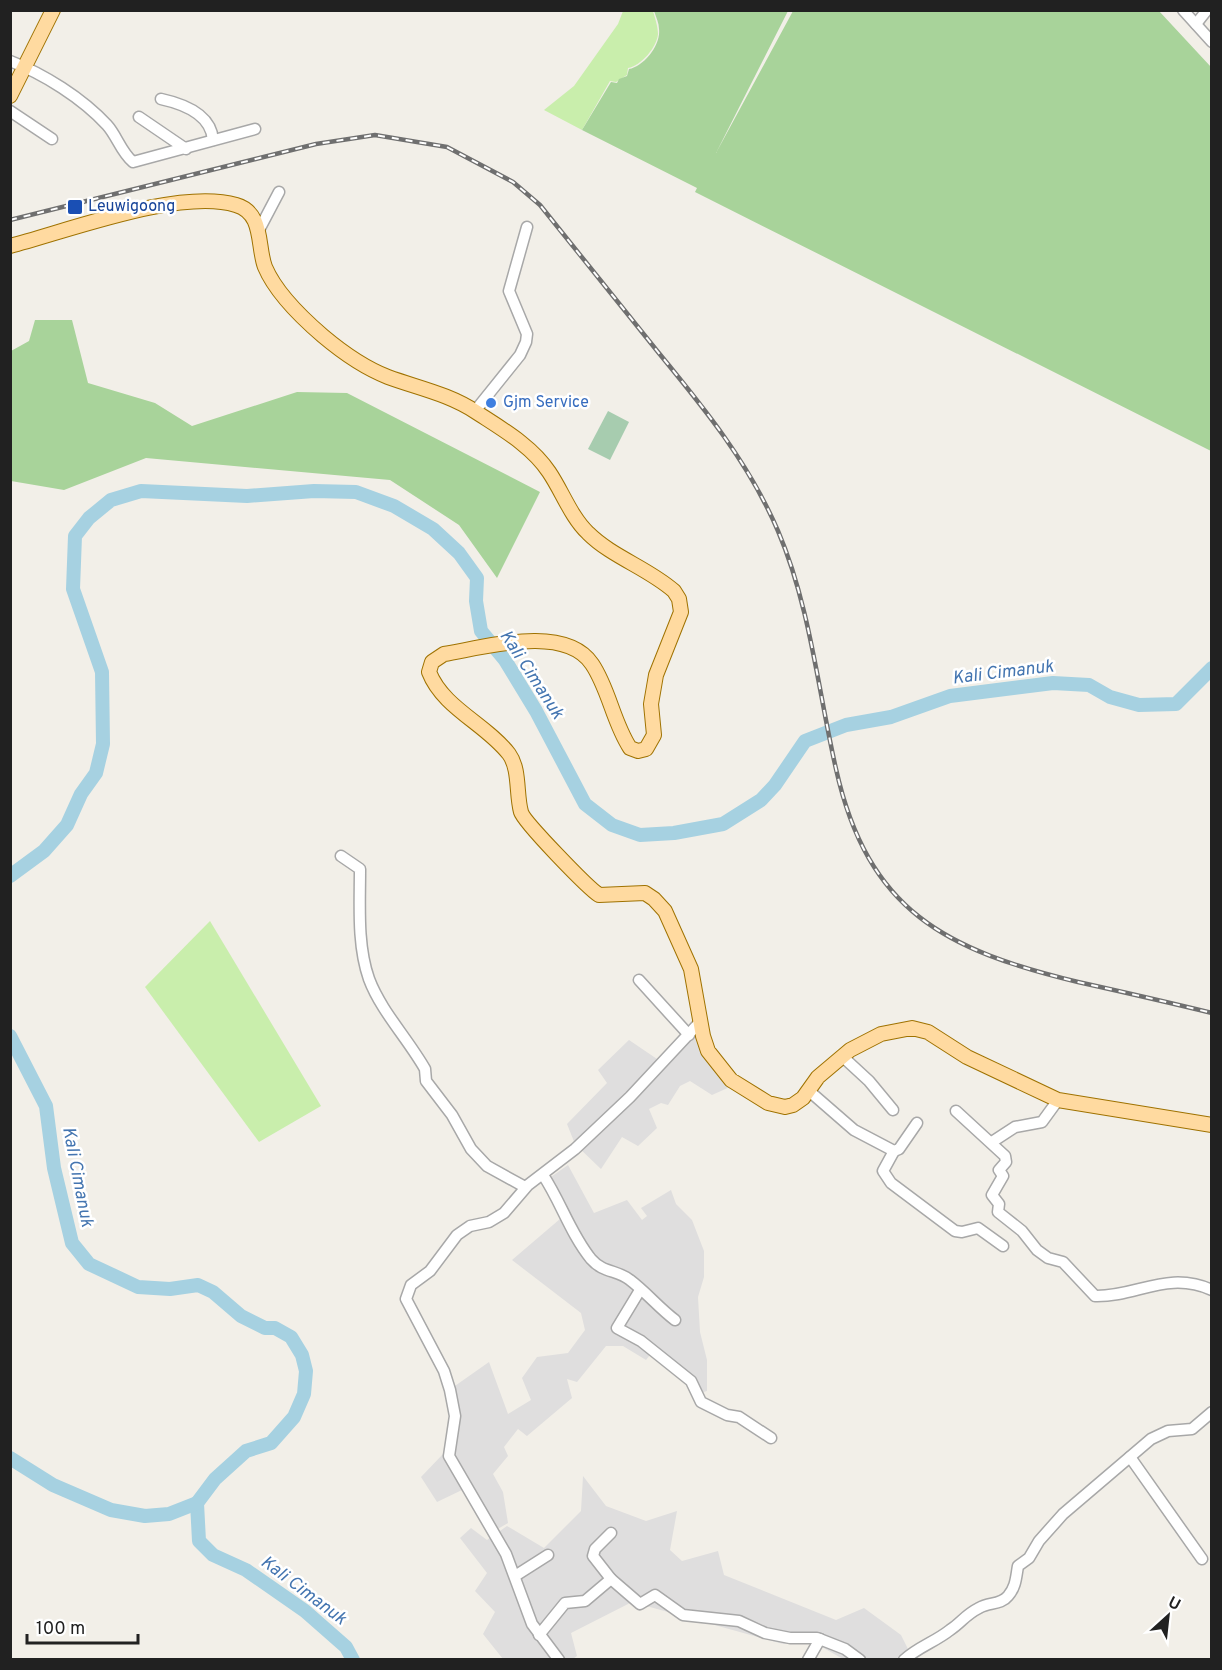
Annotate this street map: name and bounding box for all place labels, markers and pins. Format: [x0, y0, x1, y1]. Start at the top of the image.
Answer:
place label: Leuwigoong [88, 197, 175, 217]
marker: Leuwigoong [66, 198, 84, 216]
place label: Gjm Service [503, 393, 589, 413]
marker: Gjm Service [484, 396, 498, 410]

